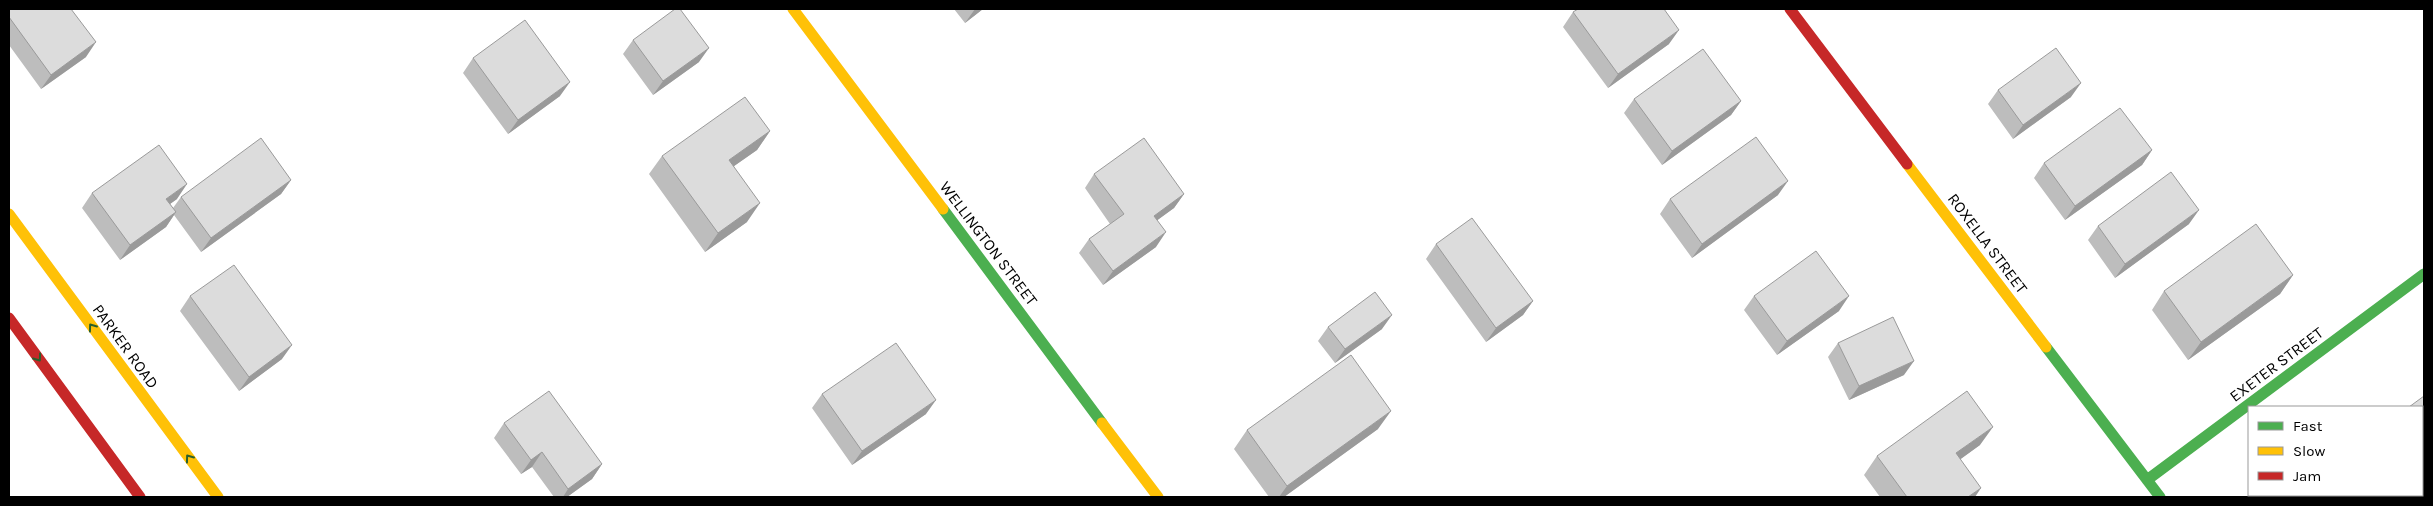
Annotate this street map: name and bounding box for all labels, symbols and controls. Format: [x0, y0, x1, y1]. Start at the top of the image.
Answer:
street label: WELLINGTON STREET [936, 177, 1041, 309]
street label: ROXELLA STREET [1944, 189, 2031, 297]
street label: PARKER ROAD [89, 300, 163, 392]
one-way arrow [89, 323, 98, 333]
street label: EXETER STREET [2226, 323, 2327, 406]
one-way arrow [32, 352, 40, 361]
legend [2248, 406, 2423, 496]
text: Fast [2293, 417, 2323, 435]
text: Slow [2293, 442, 2325, 460]
one-way arrow [186, 455, 194, 464]
text: Jam [2293, 467, 2321, 485]

